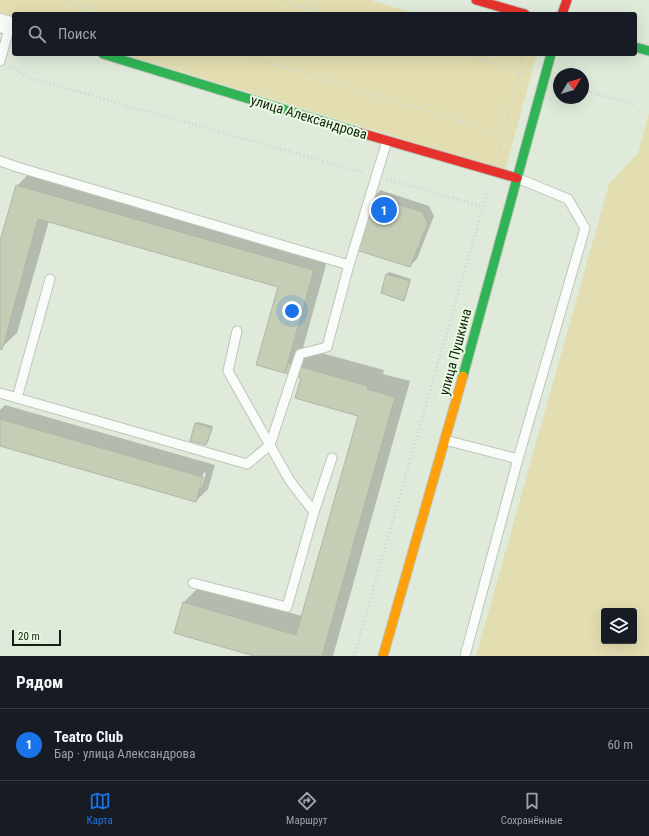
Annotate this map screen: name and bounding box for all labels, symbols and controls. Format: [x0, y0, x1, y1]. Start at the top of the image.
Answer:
search box [12, 12, 637, 56]
icon: search [26, 23, 48, 45]
text: Поиск [58, 25, 97, 43]
north arrow [553, 68, 589, 104]
street label: улица Александрова [249, 92, 369, 142]
pin: 1 [371, 195, 397, 225]
your location [282, 301, 302, 321]
street label: улица Пушкина [436, 307, 474, 397]
map controls [601, 608, 637, 644]
button: layers [601, 608, 637, 644]
scale bar [12, 628, 61, 647]
text: 20 m [18, 630, 40, 643]
text: Рядом [16, 672, 63, 692]
text: Teatro Club [54, 728, 123, 746]
text: 1 [26, 737, 32, 752]
text: 60 m [607, 737, 633, 752]
text: Бар · улица Александрова [54, 746, 195, 761]
tab: Карта [87, 790, 113, 827]
tab: Маршрут [286, 790, 327, 827]
tab: Сохранённые [501, 790, 562, 827]

